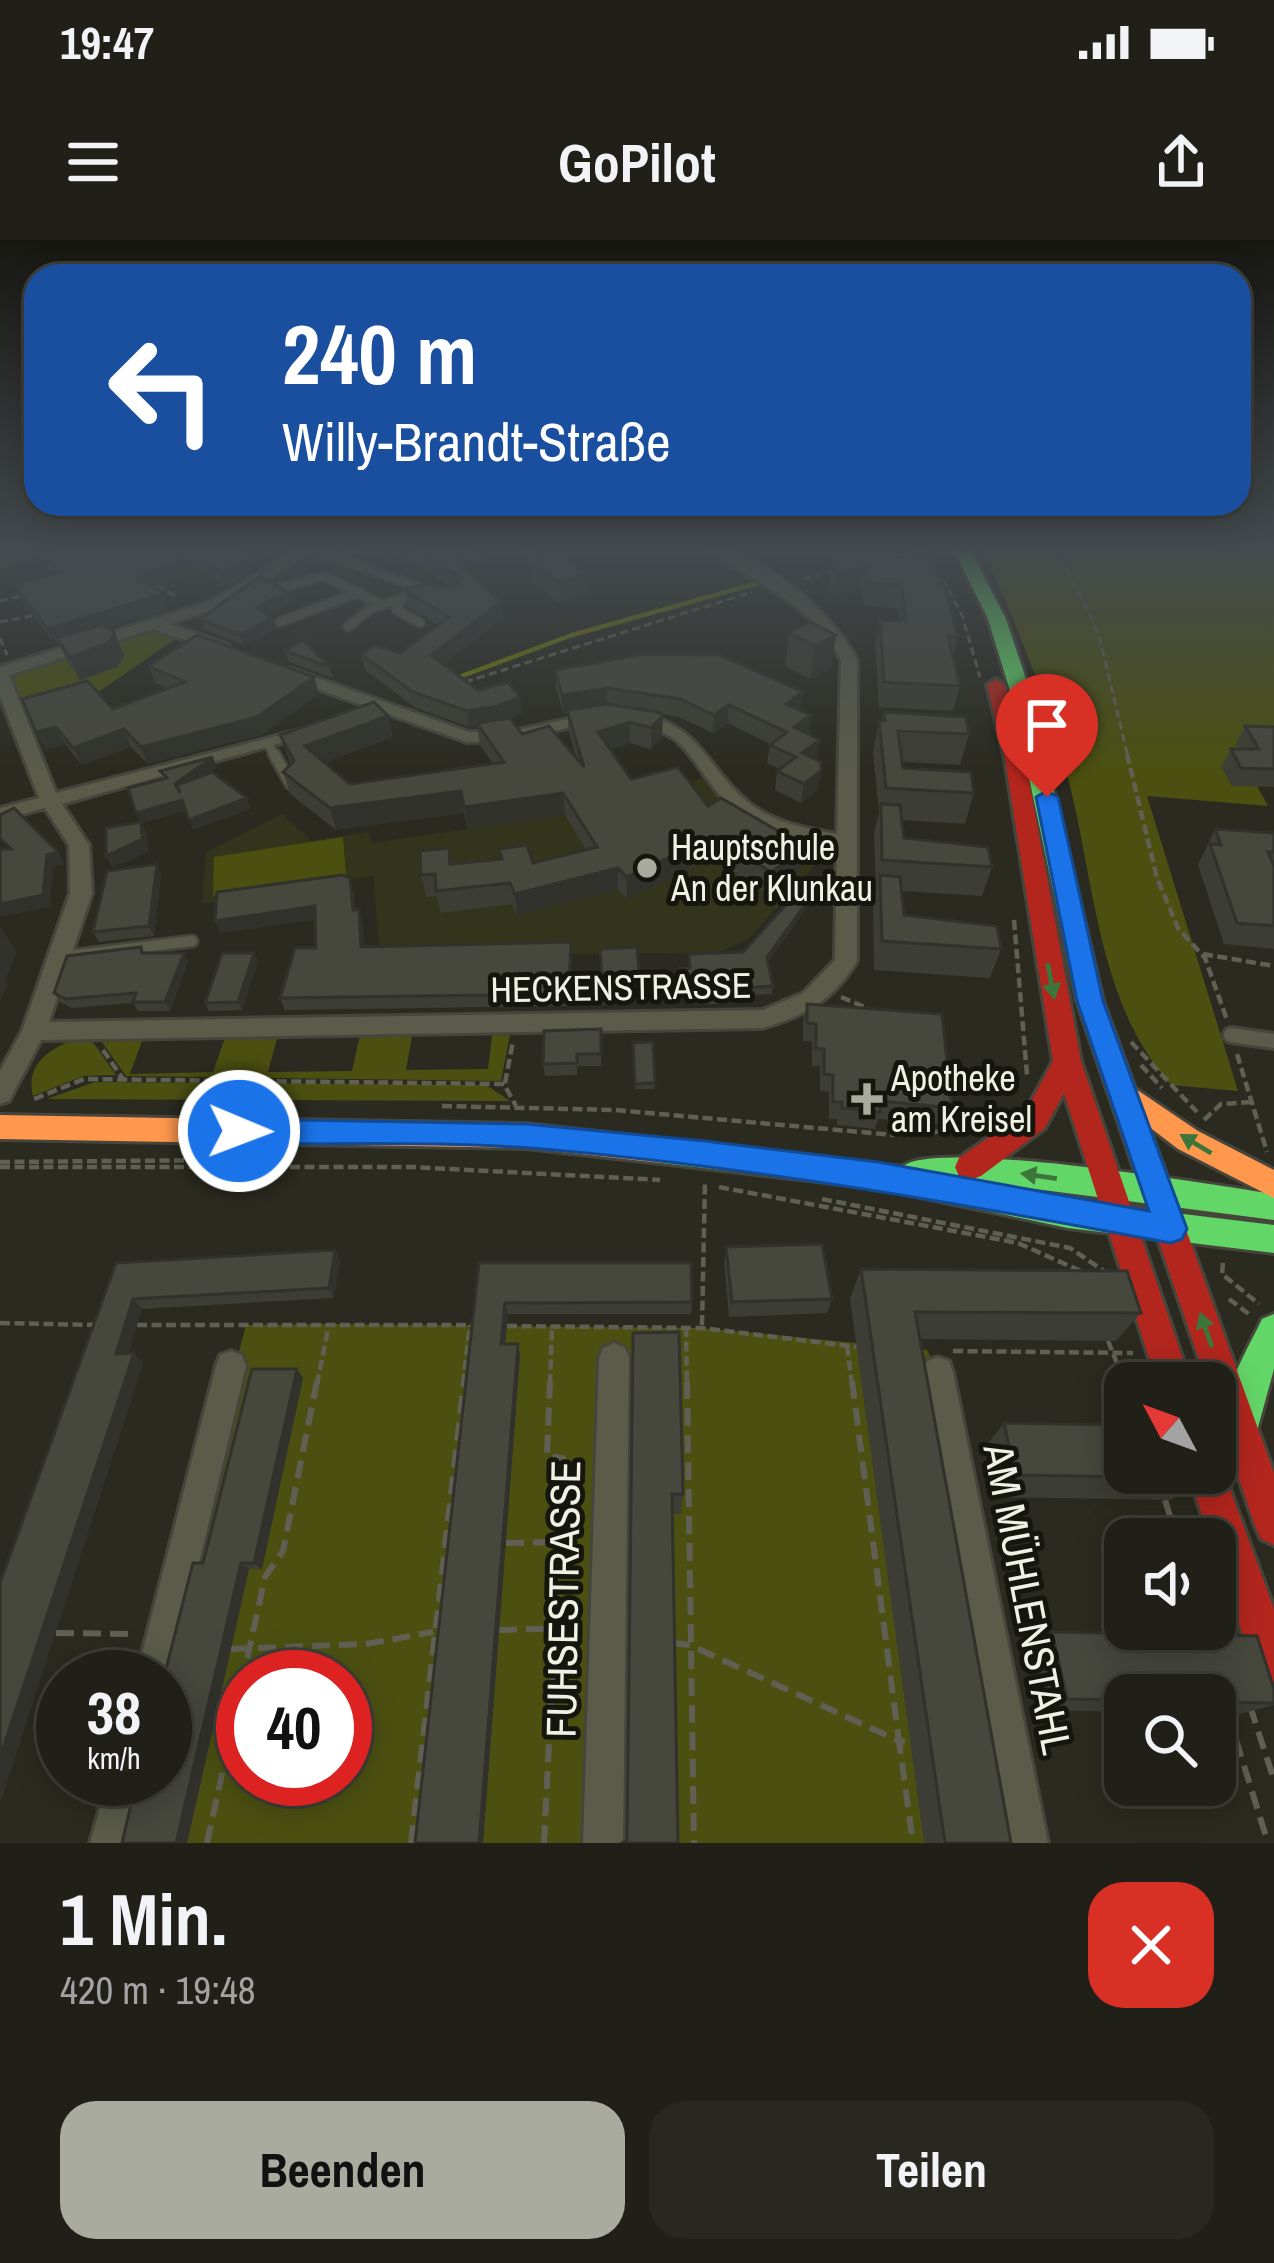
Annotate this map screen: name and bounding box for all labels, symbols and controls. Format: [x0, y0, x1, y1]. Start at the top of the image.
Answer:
text: 19:47 [60, 12, 154, 73]
text: GoPilot [558, 126, 716, 199]
icon: menu [60, 129, 126, 195]
icon: share [1148, 129, 1214, 195]
text: 240 m [282, 297, 477, 410]
icon: left [84, 312, 240, 468]
text: Willy-Brandt-Straße [282, 405, 671, 478]
pin [996, 674, 1098, 797]
icon: arrive [1014, 692, 1080, 758]
place label: Hauptschule An der Klunkau [670, 823, 873, 912]
marker: Hauptschule An der Klunkau [634, 855, 660, 881]
street label: HECKENSTRASSE [490, 961, 752, 1013]
one-way arrow [1042, 963, 1061, 1001]
place label: Apotheke am Kreisel [890, 1054, 1032, 1143]
position arrow [176, 1068, 302, 1194]
marker: Apotheke am Kreisel [854, 1086, 880, 1112]
one-way arrow [1179, 1134, 1213, 1155]
one-way arrow [1020, 1166, 1057, 1185]
one-way arrow [1196, 1312, 1214, 1348]
north arrow [1104, 1362, 1236, 1494]
map controls [1104, 1362, 1236, 1806]
street label: AM MÜHLENSTAHL [970, 1438, 1086, 1759]
street label: FUHSESTRASSE [533, 1460, 593, 1738]
button: sound [1104, 1518, 1236, 1650]
speed limit sign: 40 [216, 1650, 372, 1806]
text: 38 [87, 1672, 141, 1753]
button: search [1104, 1674, 1236, 1806]
text: km/h [87, 1738, 141, 1778]
text: 1 Min. [60, 1870, 227, 1967]
button: close [1088, 1882, 1214, 2008]
text: 420 m · 19:48 [60, 1964, 256, 2016]
button: Beenden [60, 2101, 625, 2239]
button: Teilen [649, 2101, 1214, 2239]

